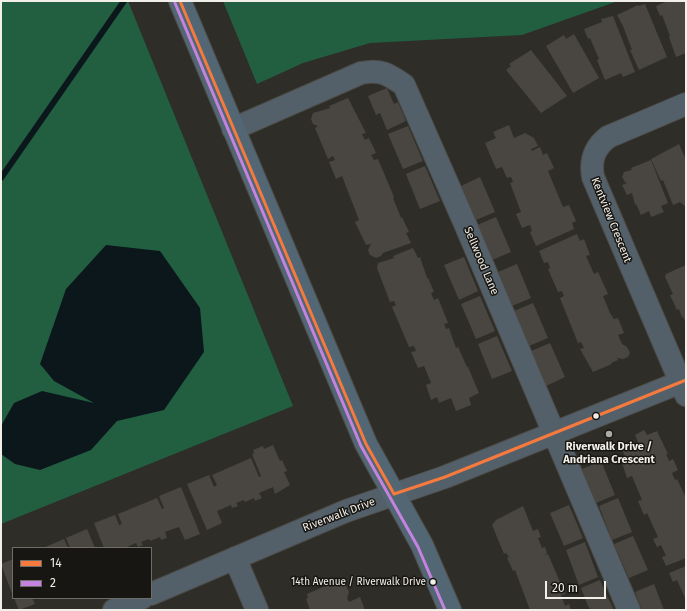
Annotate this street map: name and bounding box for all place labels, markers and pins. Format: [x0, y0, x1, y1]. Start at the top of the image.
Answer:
unlabelled marker [591, 411, 601, 421]
marker: Riverwalk Drive / Andriana Crescent [604, 429, 614, 439]
place label: Riverwalk Drive / Andriana Crescent [563, 440, 655, 466]
place label: 14th Avenue / Riverwalk Drive [291, 576, 426, 588]
marker: 14th Avenue / Riverwalk Drive [428, 577, 438, 587]

